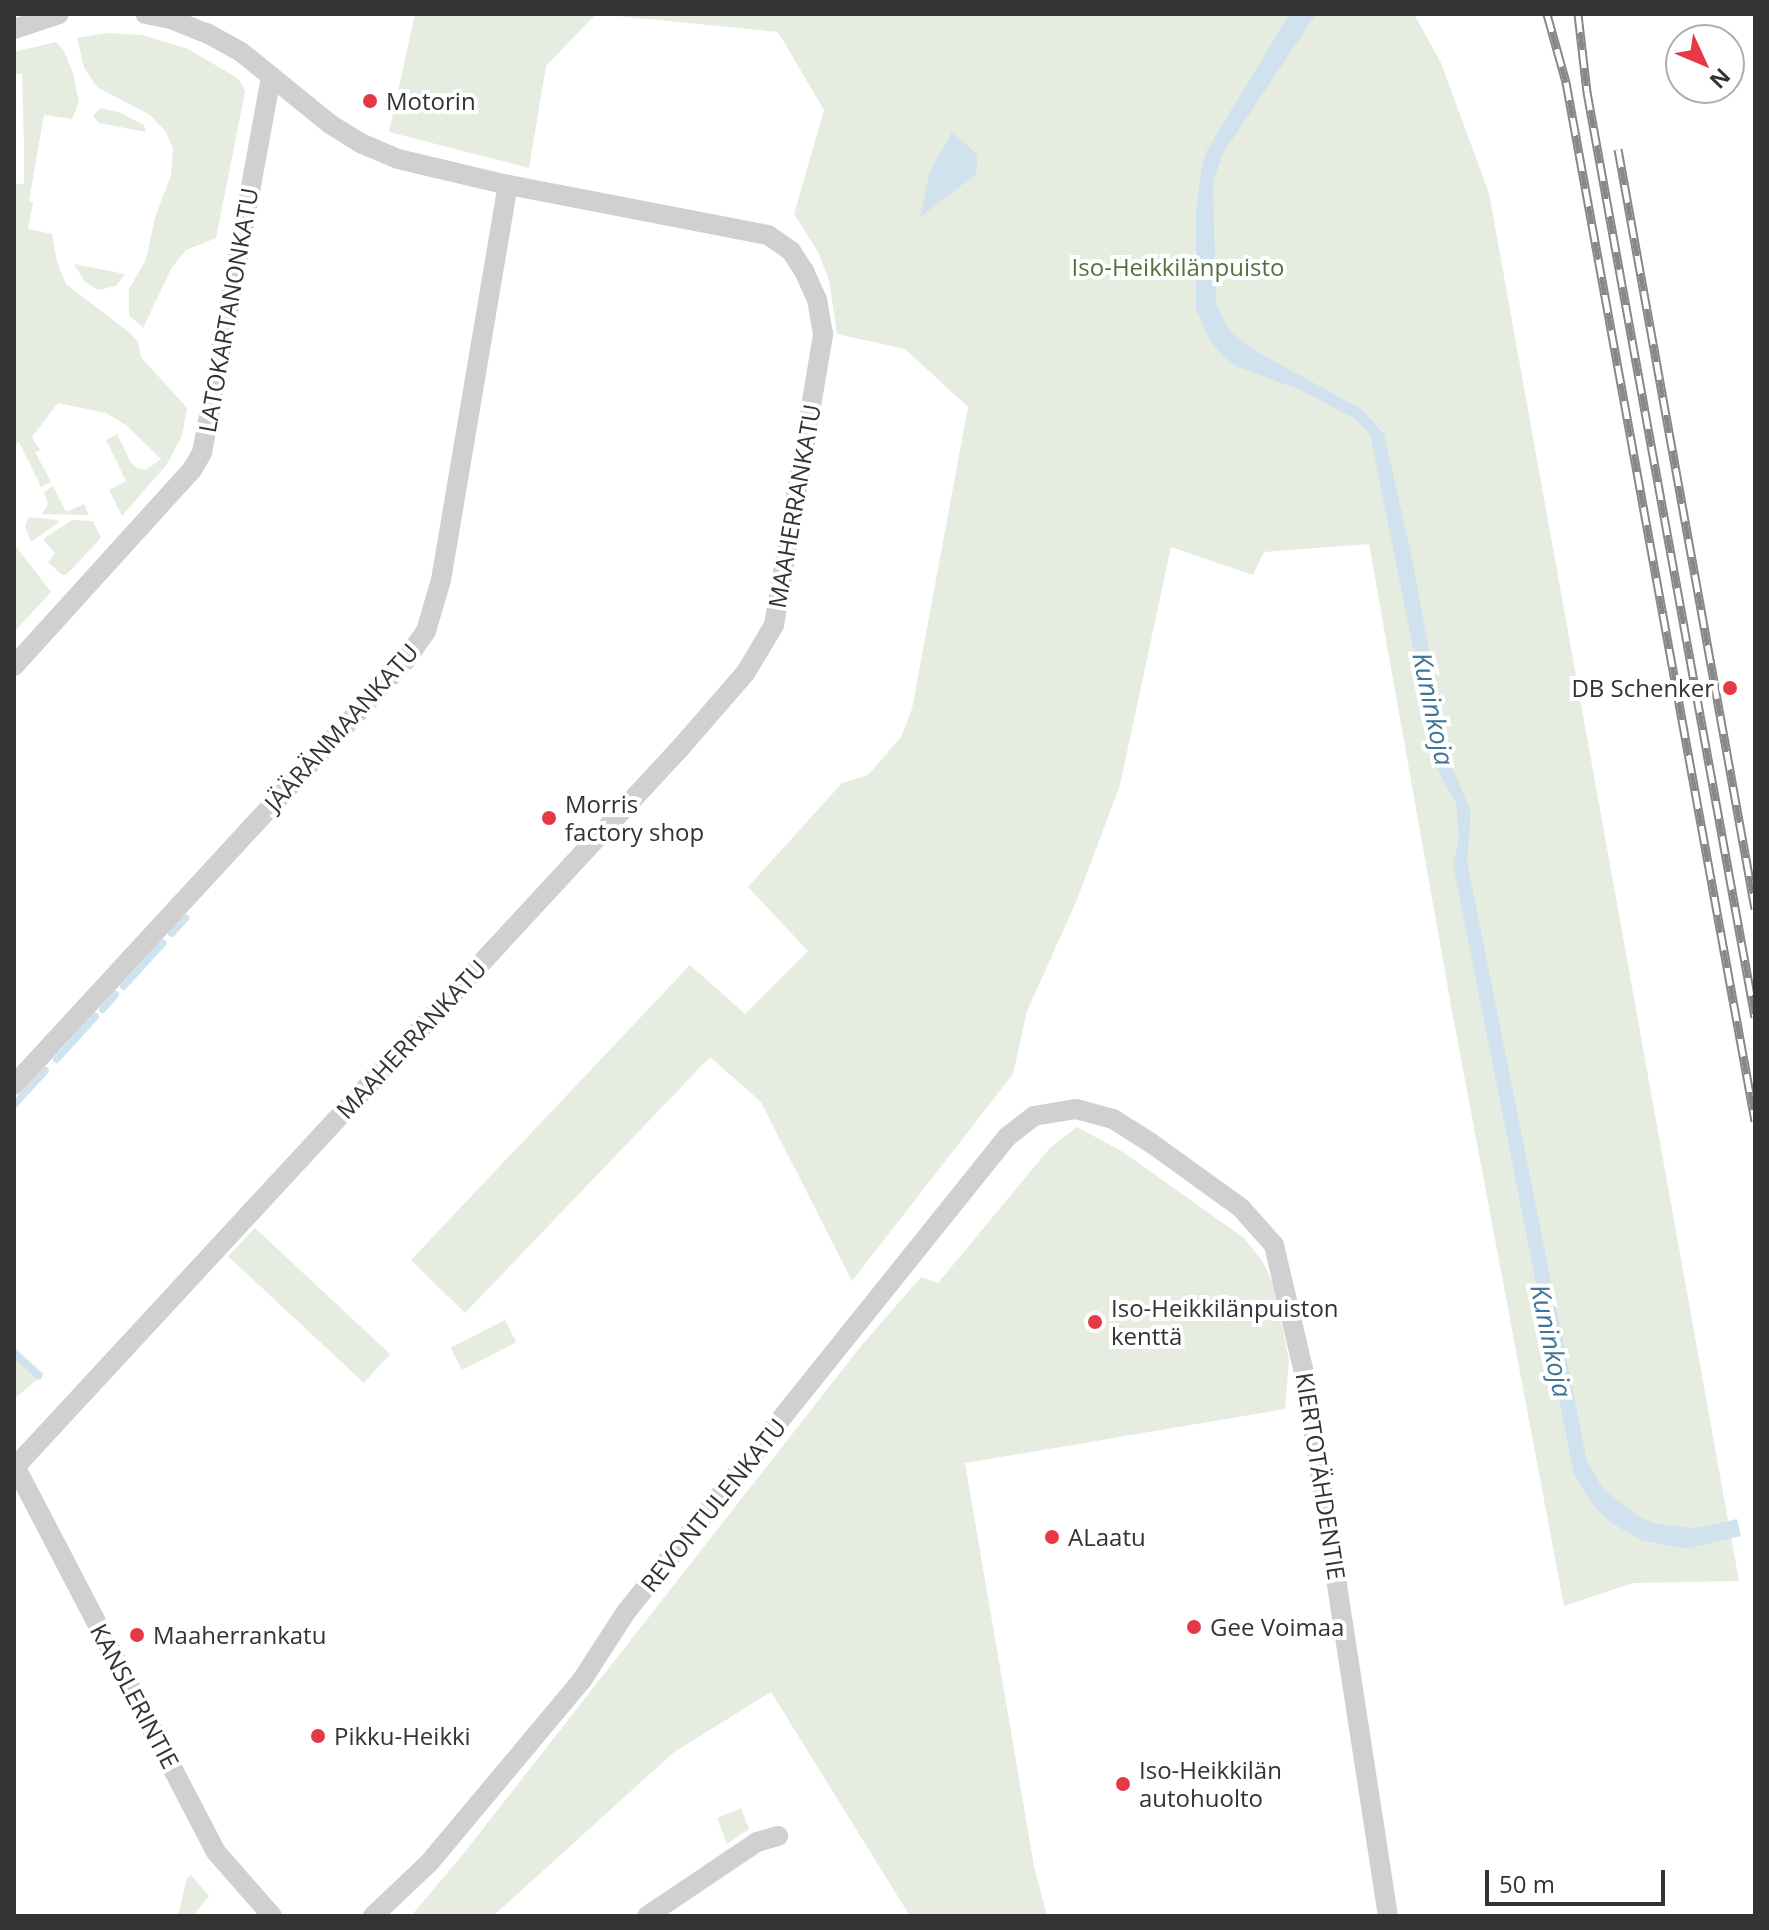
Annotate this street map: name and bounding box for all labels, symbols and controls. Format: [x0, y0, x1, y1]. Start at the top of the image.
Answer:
north arrow [1665, 24, 1745, 104]
text: N [1704, 62, 1738, 96]
place label: Motorin [386, 87, 476, 115]
marker: Motorin [361, 92, 379, 110]
street label: LATOKARTANONKATU [192, 185, 264, 435]
park label: Iso-Heikkilänpuisto [1072, 253, 1284, 281]
street label: MAAHERRANKATU [762, 402, 826, 610]
street label: JÄÄRÄNMAANKATU [258, 637, 424, 817]
water label: Kuninkoja [1406, 650, 1460, 768]
place label: DB Schenker [1571, 674, 1714, 702]
marker: DB Schenker [1721, 679, 1739, 697]
place label: Morris factory shop [565, 790, 704, 846]
marker: Morris factory shop [540, 809, 558, 827]
street label: MAAHERRANKATU [330, 954, 492, 1124]
water label: Kuninkoja [1524, 1282, 1578, 1400]
place label: Iso-Heikkilänpuiston kenttä [1111, 1294, 1339, 1350]
marker: Iso-Heikkilänpuiston kenttä [1086, 1313, 1104, 1331]
street label: KIERTOTÄHDENTIE [1290, 1370, 1352, 1582]
street label: REVONTULENKATU [634, 1413, 792, 1597]
place label: ALaatu [1068, 1523, 1146, 1551]
marker: ALaatu [1043, 1528, 1061, 1546]
place label: Gee Voimaa [1210, 1613, 1344, 1641]
marker: Gee Voimaa [1185, 1618, 1203, 1636]
street label: KANSLERINTIE [85, 1619, 185, 1773]
place label: Maaherrankatu [153, 1621, 326, 1649]
marker: Maaherrankatu [128, 1626, 146, 1644]
place label: Pikku-Heikki [334, 1722, 471, 1750]
marker: Pikku-Heikki [309, 1727, 327, 1745]
place label: Iso-Heikkilän autohuolto [1139, 1756, 1282, 1812]
marker: Iso-Heikkilän autohuolto [1114, 1775, 1132, 1793]
scale bar [1489, 1854, 1669, 1904]
text: 50 m [1499, 1867, 1555, 1900]

